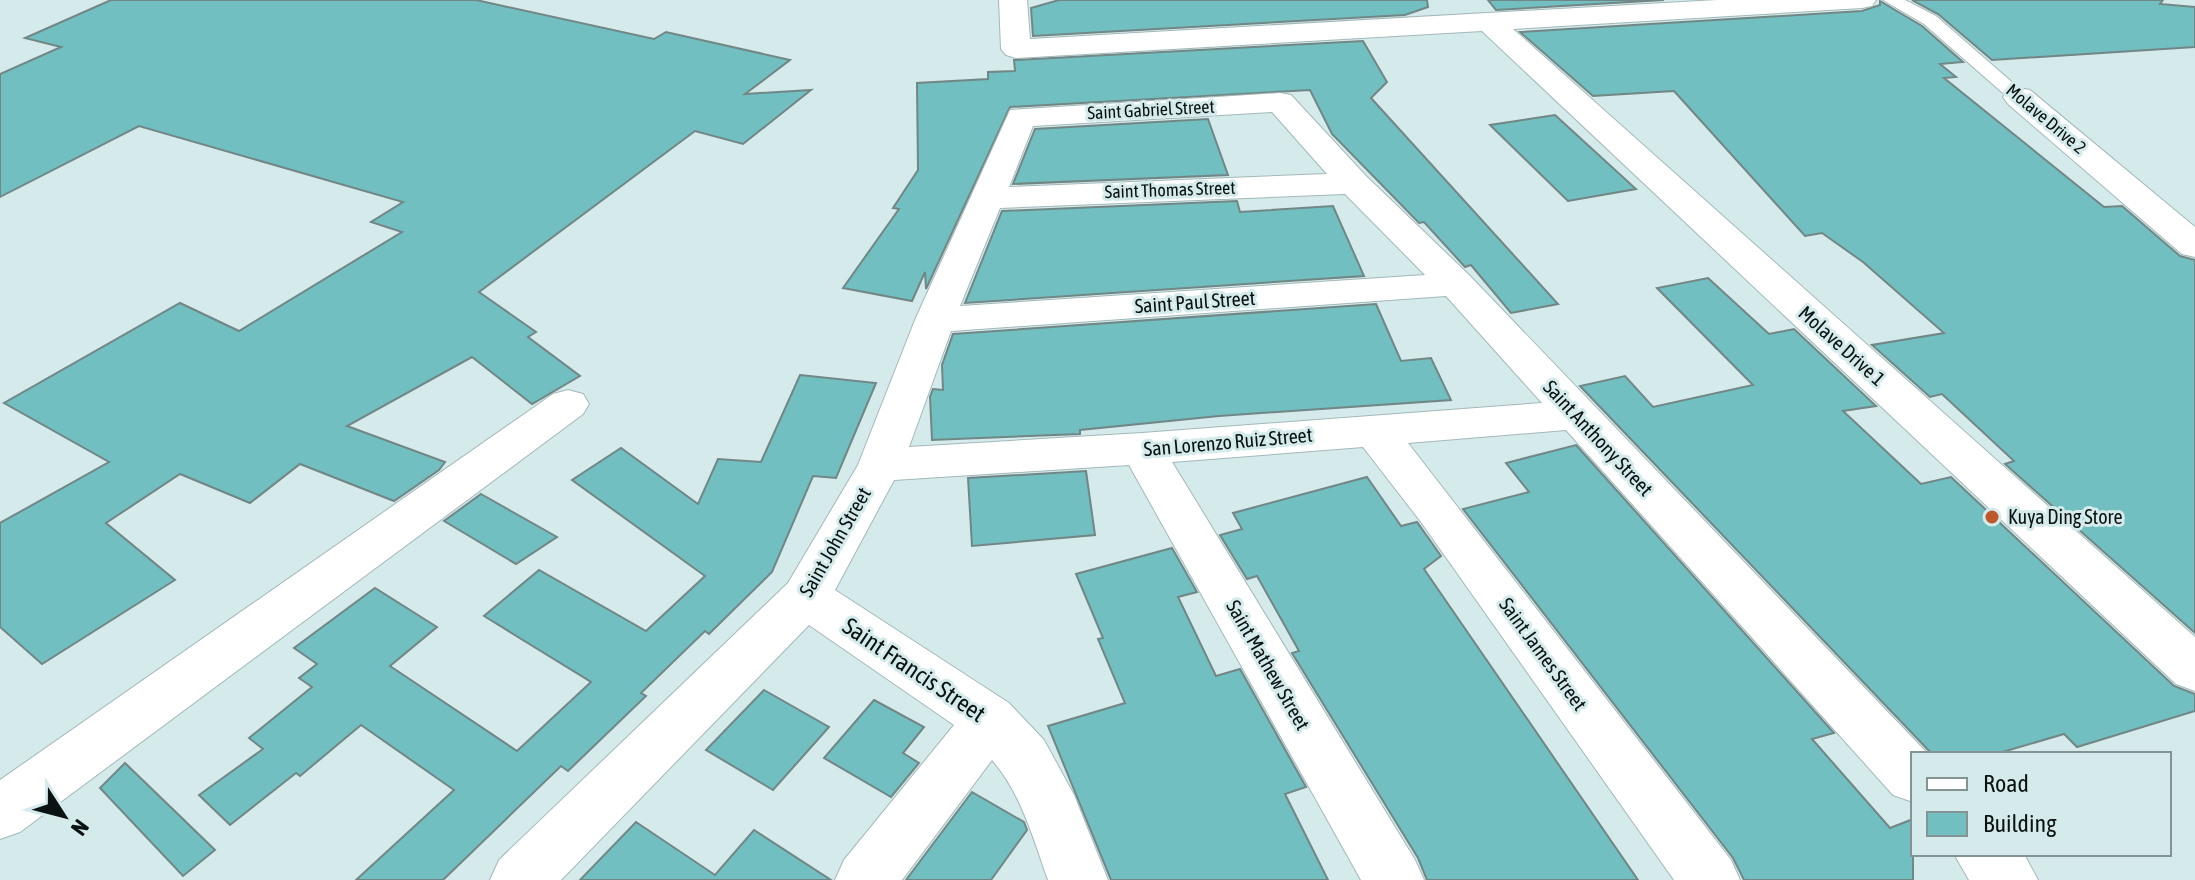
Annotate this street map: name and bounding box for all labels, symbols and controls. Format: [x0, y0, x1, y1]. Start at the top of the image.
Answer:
street label: Molave Drive 2 [2002, 79, 2090, 158]
street label: Saint Gabriel Street [1087, 96, 1215, 123]
street label: Saint Thomas Street [1104, 177, 1236, 202]
street label: Saint Paul Street [1134, 286, 1256, 317]
street label: Molave Drive 1 [1794, 301, 1890, 390]
street label: Saint Anthony Street [1539, 375, 1658, 500]
street label: San Lorenzo Ruiz Street [1143, 423, 1313, 460]
street label: Saint John Street [794, 483, 875, 600]
place label: Kuya Ding Store [2008, 505, 2123, 528]
marker: Kuya Ding Store [1983, 508, 2001, 526]
street label: Saint James Street [1495, 593, 1592, 715]
street label: Saint Mathew Street [1222, 596, 1315, 734]
street label: Saint Francis Street [838, 612, 991, 727]
legend [1911, 752, 2171, 856]
text: Road [1983, 770, 2029, 797]
north arrow [24, 776, 104, 856]
text: Building [1983, 810, 2057, 837]
text: N [66, 815, 95, 841]

